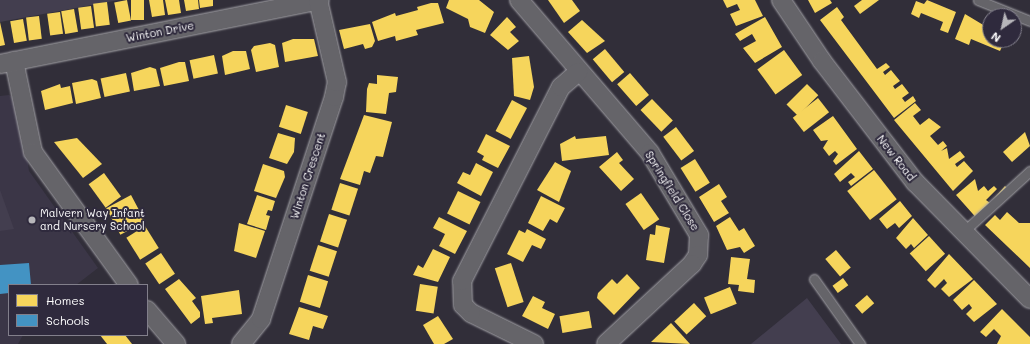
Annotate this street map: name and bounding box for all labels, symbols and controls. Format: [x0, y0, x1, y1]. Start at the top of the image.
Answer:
north arrow [982, 8, 1022, 48]
street label: Winton Drive [125, 19, 195, 45]
text: N [988, 29, 1003, 46]
street label: Winton Crescent [288, 131, 328, 221]
street label: New Road [874, 133, 918, 183]
street label: Springfield Close [642, 149, 702, 233]
place label: Malvern Way Infant and Nursery School [40, 207, 145, 233]
marker: Malvern Way Infant and Nursery School [27, 215, 37, 225]
legend [8, 284, 148, 336]
text: Homes [46, 292, 85, 308]
text: Schools [46, 312, 90, 328]

